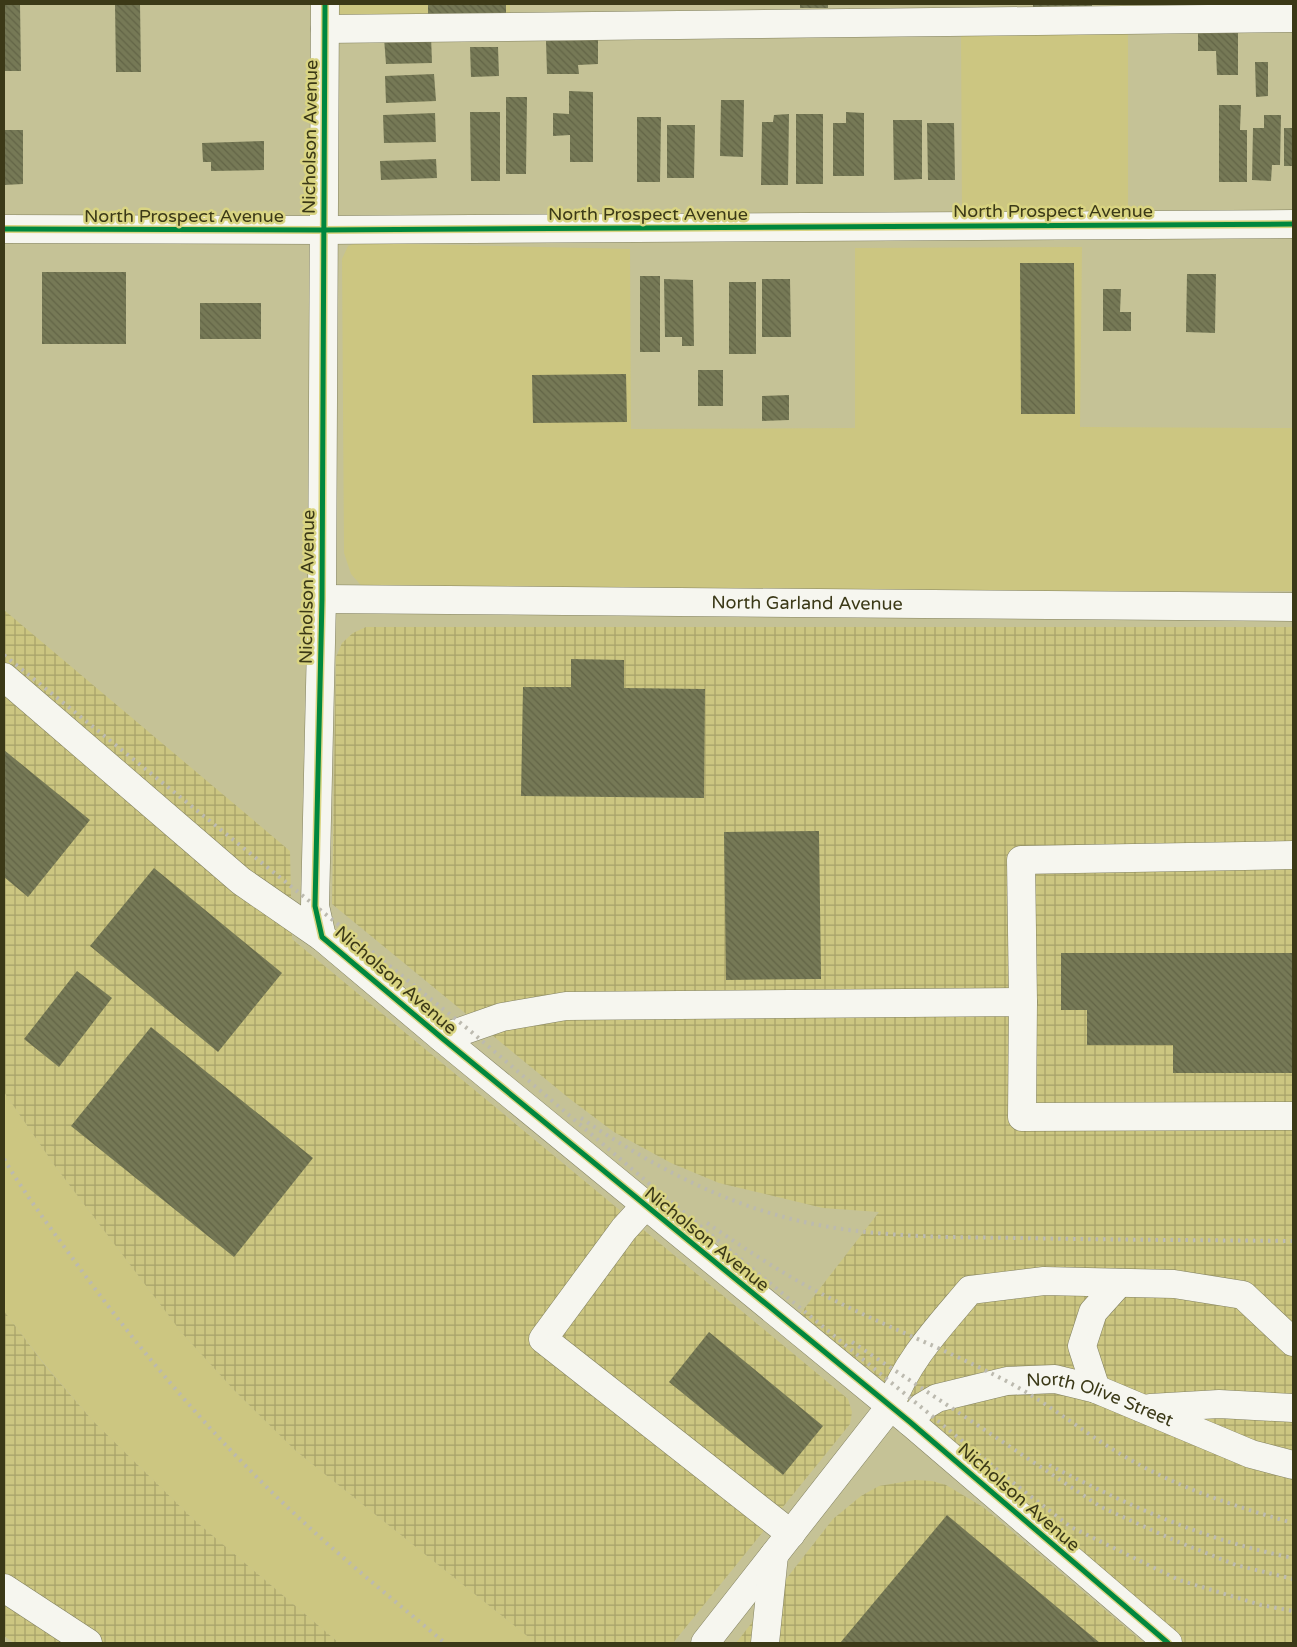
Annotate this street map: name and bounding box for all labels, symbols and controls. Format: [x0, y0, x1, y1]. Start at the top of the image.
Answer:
street label: Nicholson Avenue [298, 60, 322, 214]
street label: North Prospect Avenue [953, 200, 1153, 222]
street label: North Prospect Avenue [548, 203, 748, 225]
street label: North Prospect Avenue [84, 205, 284, 227]
street label: Nicholson Avenue [295, 510, 319, 664]
street label: North Garland Avenue [711, 591, 903, 615]
street label: Nicholson Avenue [331, 921, 461, 1039]
street label: Nicholson Avenue [640, 1182, 774, 1296]
street label: North Olive Street [1026, 1368, 1177, 1431]
street label: Nicholson Avenue [954, 1438, 1084, 1556]

